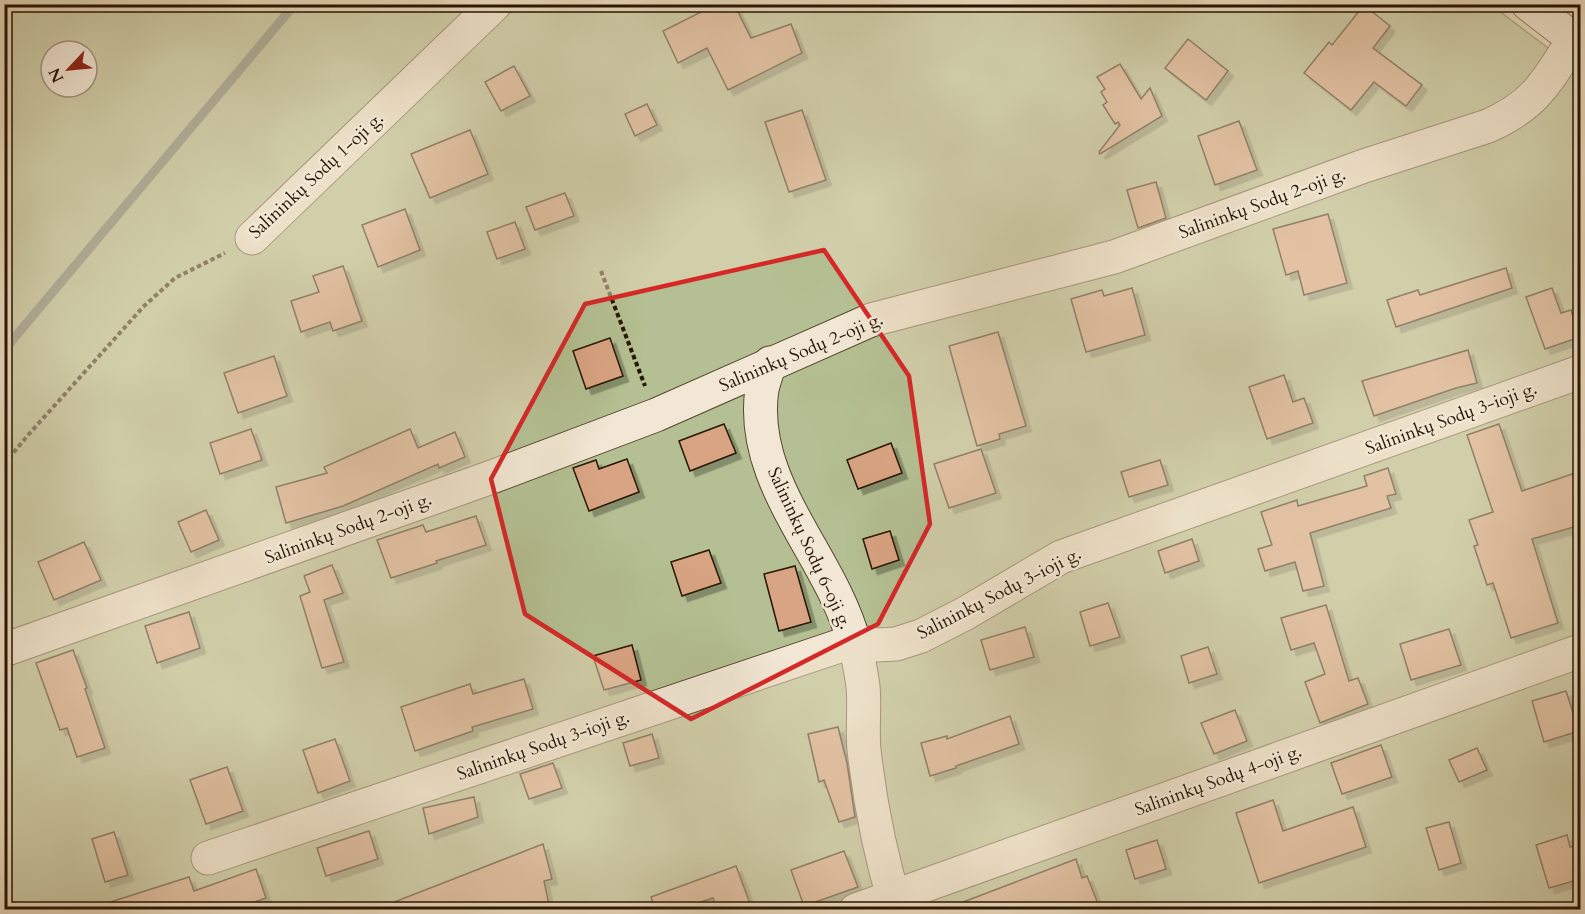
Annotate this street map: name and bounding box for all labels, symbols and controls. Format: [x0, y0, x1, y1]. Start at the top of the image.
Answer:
north arrow [39, 39, 99, 99]
text: N [43, 64, 69, 86]
street label: Salininkų Sodų 1-oji g. [243, 106, 389, 245]
street label: Salininkų Sodų 2-oji g. [1175, 162, 1349, 245]
street label: Salininkų Sodų 2-oji g. [715, 307, 887, 398]
street label: Salininkų Sodų 3-ioji g. [1362, 376, 1540, 461]
street label: Salininkų Sodų 6-oji g. [761, 463, 858, 633]
street label: Salininkų Sodų 2-oji g. [261, 487, 435, 570]
street label: Salininkų Sodų 3-ioji g. [913, 541, 1086, 646]
street label: Salininkų Sodų 3-ioji g. [454, 704, 633, 787]
street label: Salininkų Sodų 4-oji g. [1131, 739, 1305, 822]

